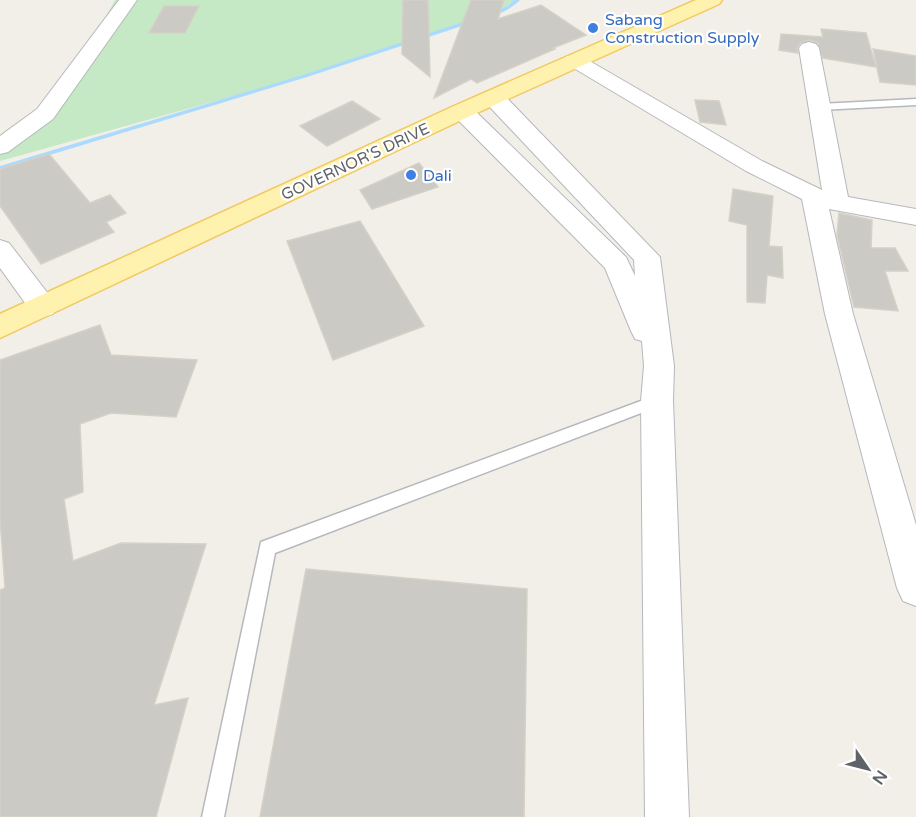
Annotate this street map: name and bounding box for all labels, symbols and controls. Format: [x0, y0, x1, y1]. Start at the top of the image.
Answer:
place label: Sabang Construction Supply [605, 10, 760, 48]
marker: Sabang Construction Supply [586, 21, 600, 35]
street label: GOVERNOR'S DRIVE [278, 119, 433, 205]
place label: Dali [423, 166, 452, 186]
marker: Dali [404, 168, 418, 182]
north arrow [838, 739, 898, 799]
text: N [868, 766, 891, 788]

